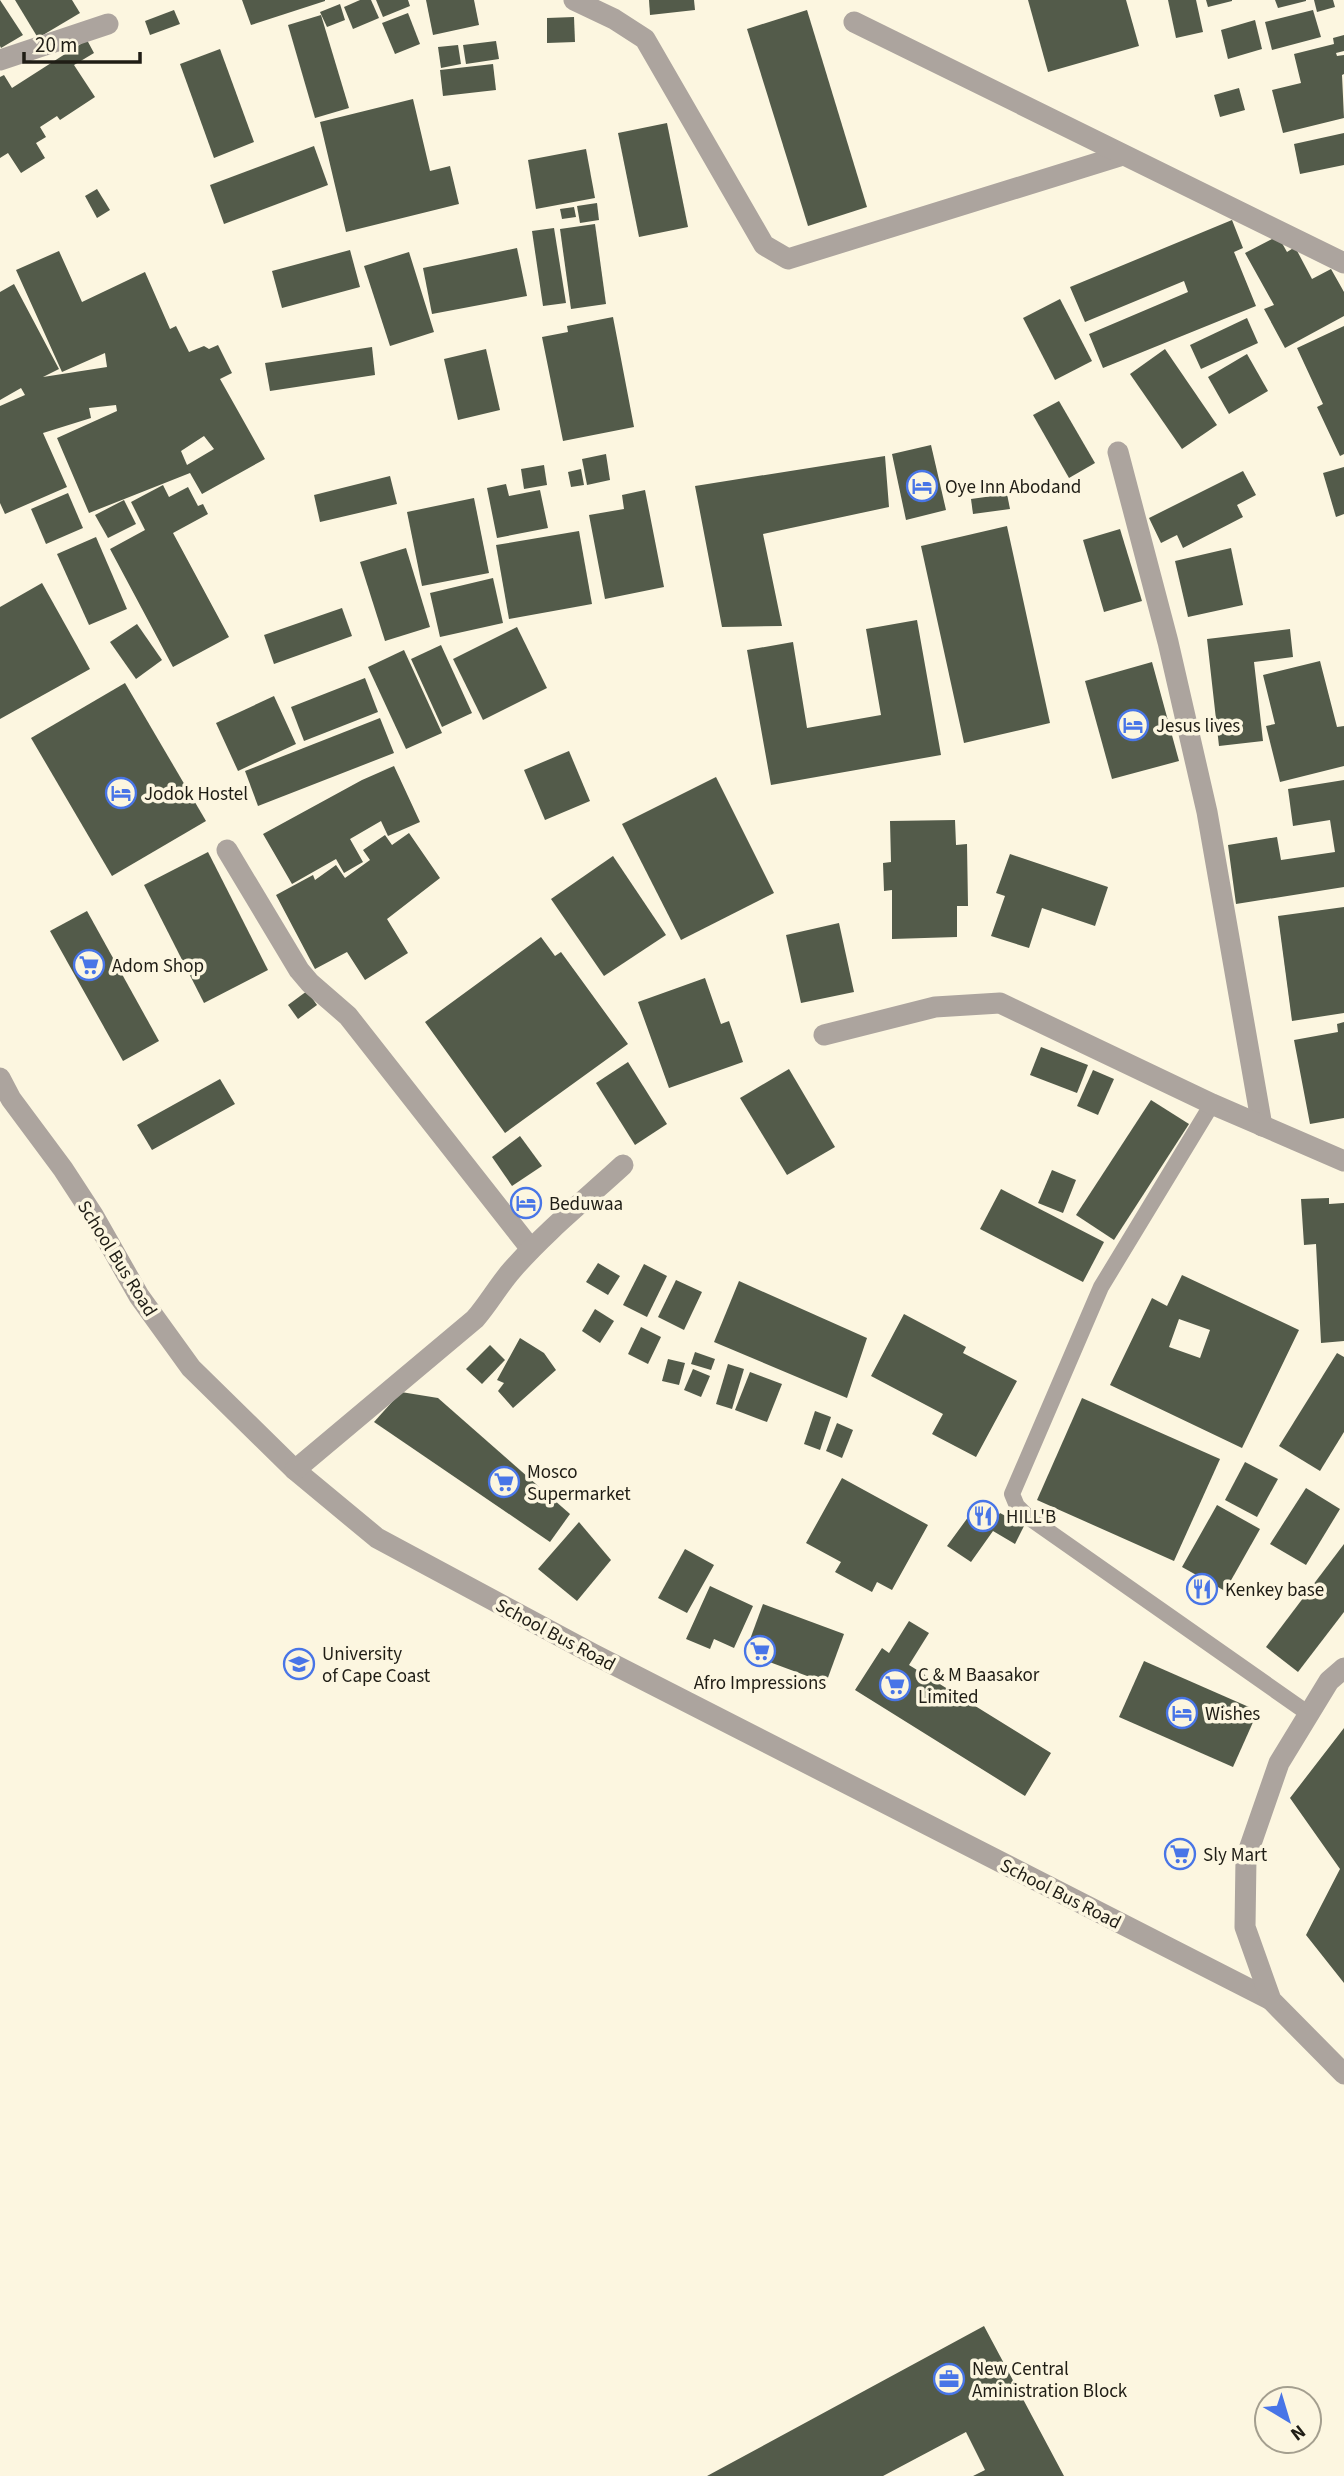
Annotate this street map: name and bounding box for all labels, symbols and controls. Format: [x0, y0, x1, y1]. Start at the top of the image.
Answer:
scale bar [24, 21, 140, 65]
text: 20 m [35, 30, 77, 60]
hotel icon: Oye Inn Abodand [905, 469, 939, 503]
place label: Oye Inn Abodand [945, 474, 1081, 501]
hotel icon: Jesus lives [1116, 708, 1150, 742]
place label: Jesus lives [1156, 713, 1240, 740]
hotel icon: Jodok Hostel [104, 776, 138, 810]
place label: Jodok Hostel [144, 781, 248, 808]
supermarket icon: Adom Shop [72, 948, 106, 982]
place label: Adom Shop [112, 953, 204, 980]
hotel icon: Beduwaa [509, 1186, 543, 1220]
place label: Beduwaa [549, 1191, 623, 1218]
street label: School Bus Road [70, 1195, 163, 1322]
place label: Mosco Supermarket [527, 1459, 631, 1508]
supermarket icon: Mosco Supermarket [487, 1465, 521, 1499]
restaurant icon: HILL'B [966, 1499, 1000, 1533]
place label: HILL'B [1006, 1504, 1056, 1531]
restaurant icon: Kenkey base [1185, 1572, 1219, 1606]
place label: Kenkey base [1225, 1577, 1324, 1604]
street label: School Bus Road [490, 1592, 620, 1678]
supermarket icon: Afro Impressions [743, 1634, 777, 1668]
place label: University of Cape Coast [322, 1641, 431, 1690]
school or university icon: University of Cape Coast [282, 1647, 316, 1681]
place label: C & M Baasakor Limited [918, 1662, 1040, 1711]
supermarket icon: C & M Baasakor Limited [878, 1668, 912, 1702]
place label: Afro Impressions [694, 1670, 826, 1697]
hotel icon: Wishes [1165, 1696, 1199, 1730]
place label: Wishes [1205, 1701, 1260, 1728]
supermarket icon: Sly Mart [1163, 1837, 1197, 1871]
place label: Sly Mart [1203, 1842, 1268, 1869]
street label: School Bus Road [995, 1852, 1125, 1936]
place label: New Central Aministration Block [972, 2356, 1128, 2405]
office icon: New Central Aministration Block [932, 2362, 966, 2396]
north arrow [1253, 2385, 1323, 2455]
text: N [1284, 2418, 1311, 2447]

